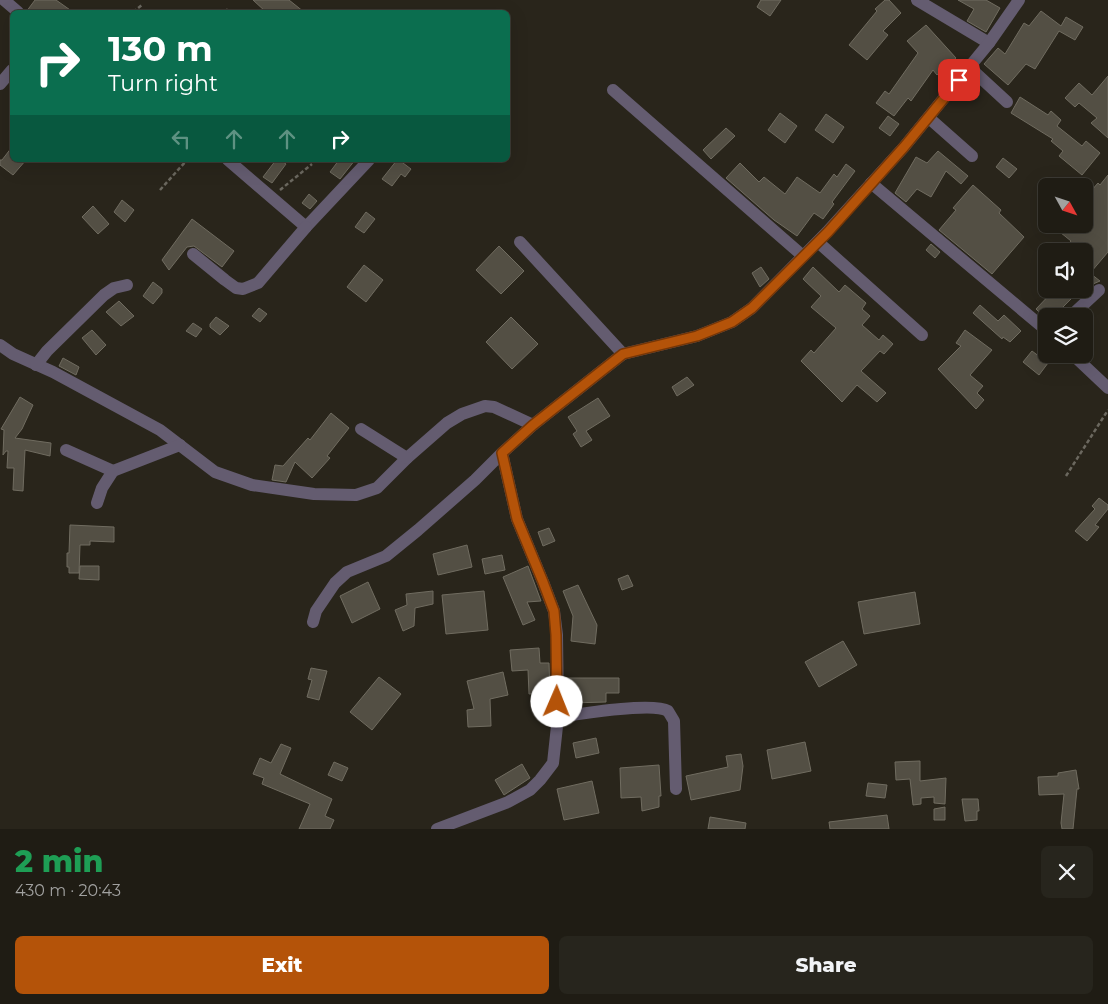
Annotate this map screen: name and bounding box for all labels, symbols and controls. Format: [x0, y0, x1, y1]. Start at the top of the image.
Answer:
text: 130 m [108, 27, 213, 70]
icon: right [25, 30, 90, 95]
pin [938, 59, 980, 101]
icon: arrive [945, 66, 973, 94]
text: Turn right [108, 70, 218, 97]
icon: left [167, 125, 195, 153]
icon: ahead [220, 125, 248, 153]
icon: ahead [273, 125, 301, 153]
icon: right [326, 125, 354, 153]
north arrow [1038, 178, 1092, 232]
map controls [1038, 178, 1093, 363]
button: sound [1038, 243, 1093, 298]
button: layers [1038, 308, 1093, 363]
position arrow [530, 675, 582, 727]
text: 2 min [15, 843, 103, 880]
button: close [1041, 846, 1093, 898]
text: 430 m · 20:43 [15, 881, 121, 900]
button: Exit [15, 936, 549, 994]
button: Share [559, 936, 1093, 994]

